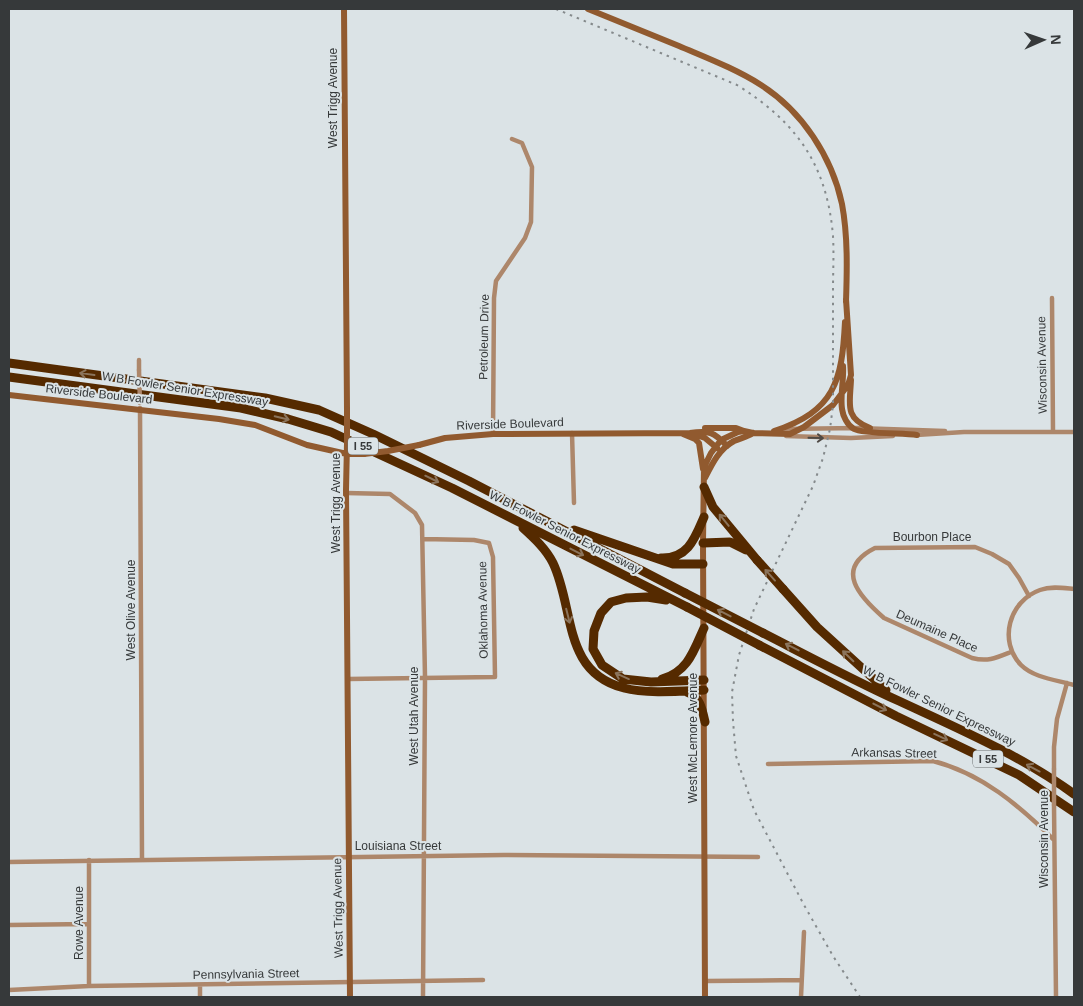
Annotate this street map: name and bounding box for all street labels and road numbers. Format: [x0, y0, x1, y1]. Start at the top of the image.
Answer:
street label: West Trigg Avenue [326, 48, 340, 148]
street label: Petroleum Drive [476, 294, 492, 380]
street label: Wisconsin Avenue [1034, 316, 1050, 414]
street label: W B Fowler Senior Expressway [101, 369, 269, 409]
street label: Riverside Boulevard [45, 381, 153, 407]
street label: Riverside Boulevard [456, 415, 564, 433]
road number: I 55 [348, 438, 378, 454]
street label: West Trigg Avenue [329, 453, 343, 553]
street label: W B Fowler Senior Expressway [487, 488, 643, 576]
street label: Bourbon Place [893, 530, 972, 544]
street label: West Olive Avenue [124, 559, 138, 660]
street label: Oklahoma Avenue [475, 561, 491, 659]
street label: Deumaine Place [894, 607, 980, 655]
street label: W B Fowler Senior Expressway [860, 663, 1018, 749]
street label: West Utah Avenue [407, 666, 421, 765]
street label: West McLemore Avenue [686, 673, 700, 803]
street label: Arkansas Street [851, 745, 937, 761]
road number: I 55 [973, 751, 1003, 768]
street label: Wisconsin Avenue [1037, 790, 1051, 888]
street label: Louisiana Street [355, 839, 442, 853]
street label: West Trigg Avenue [330, 857, 346, 958]
street label: Rowe Avenue [72, 886, 86, 960]
street label: Pennsylvania Street [193, 966, 300, 982]

